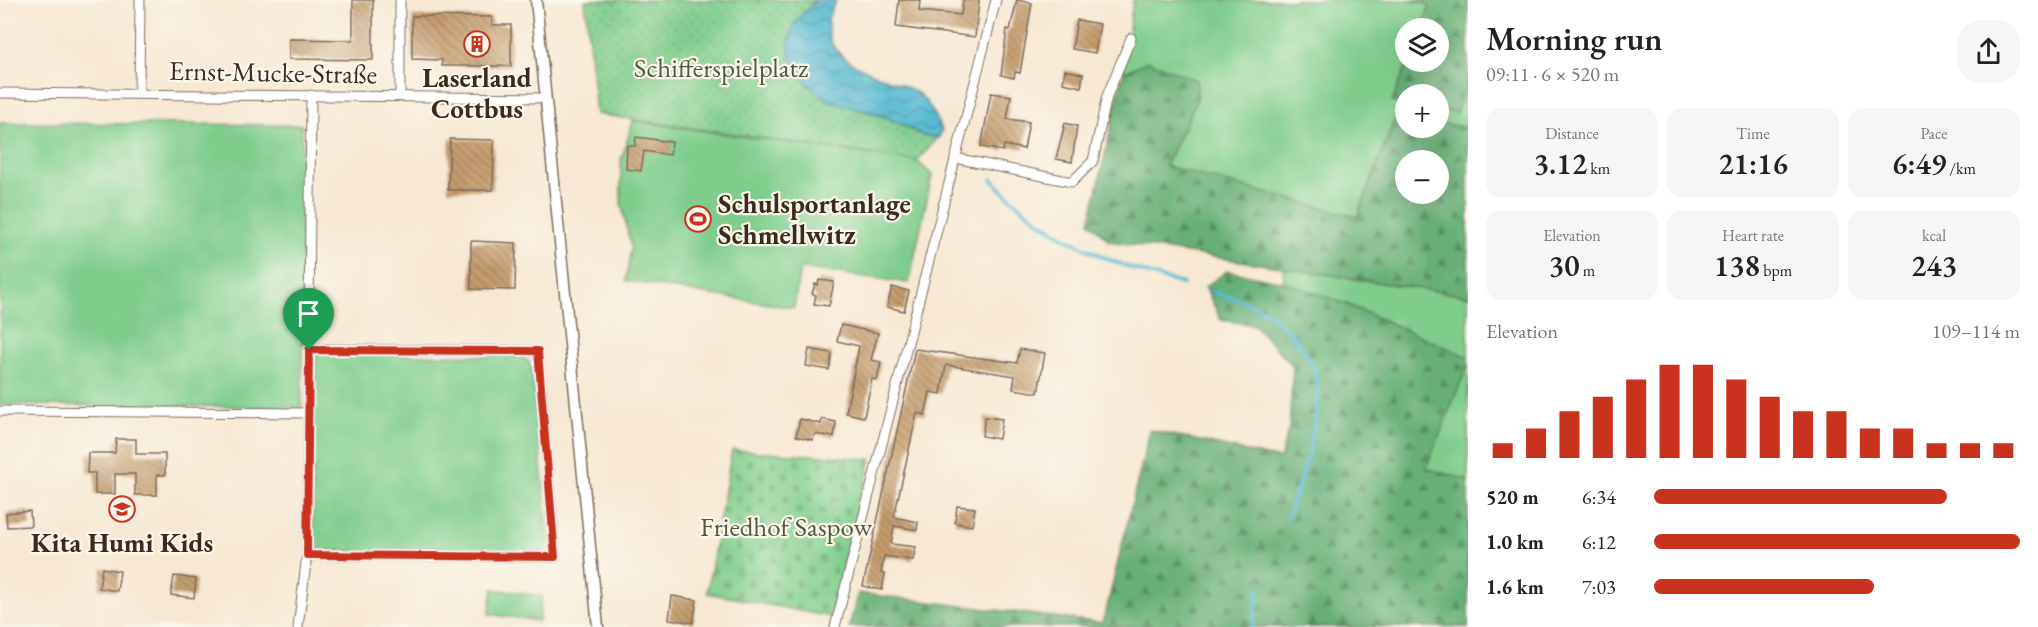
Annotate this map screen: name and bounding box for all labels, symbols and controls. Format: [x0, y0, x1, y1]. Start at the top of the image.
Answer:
text: Morning run [1486, 17, 1663, 60]
map controls [1395, 18, 1449, 204]
button: layers [1395, 18, 1449, 72]
button: share [1957, 20, 2020, 83]
building icon: Laserland Cottbus [462, 29, 492, 59]
park label: Schifferspielplatz [634, 50, 809, 85]
street label: Ernst-Mucke-Straße [169, 53, 377, 91]
place label: Laserland Cottbus [422, 60, 532, 126]
text: 09:11 · 6 × 520 m [1486, 61, 1619, 87]
button: + [1395, 84, 1449, 138]
text: Distance [1545, 123, 1599, 144]
text: Time [1736, 123, 1770, 144]
text: Pace [1921, 123, 1947, 144]
text: 3.12 [1534, 144, 1587, 183]
text: 21:16 [1718, 144, 1788, 183]
text: 6:49 [1892, 144, 1946, 183]
button: − [1395, 150, 1449, 204]
text: km [1587, 158, 1610, 179]
text: /km [1946, 158, 1976, 179]
place label: Schulsportanlage Schmellwitz [718, 186, 911, 252]
sports icon: Schulsportanlage Schmellwitz [683, 204, 713, 234]
text: Elevation [1543, 225, 1601, 246]
text: Heart rate [1722, 225, 1784, 246]
text: kcal [1922, 225, 1946, 246]
text: 30 [1549, 246, 1580, 285]
text: 138 [1714, 246, 1760, 285]
text: 243 [1911, 246, 1957, 285]
text: m [1580, 260, 1595, 281]
text: bpm [1760, 260, 1792, 281]
pin [283, 288, 334, 350]
icon: arrive [292, 297, 325, 330]
text: Elevation [1486, 318, 1558, 344]
text: 109–114 m [1932, 318, 2020, 344]
text: 520 m [1486, 484, 1539, 510]
text: 6:34 [1582, 484, 1616, 510]
school or university icon: Kita Humi Kids [107, 494, 137, 524]
park label: Friedhof Saspow [700, 509, 873, 544]
place label: Kita Humi Kids [31, 525, 213, 560]
text: 1.0 km [1486, 529, 1544, 555]
text: 6:12 [1582, 529, 1616, 555]
text: 1.6 km [1486, 574, 1544, 600]
text: 7:03 [1582, 574, 1616, 600]

